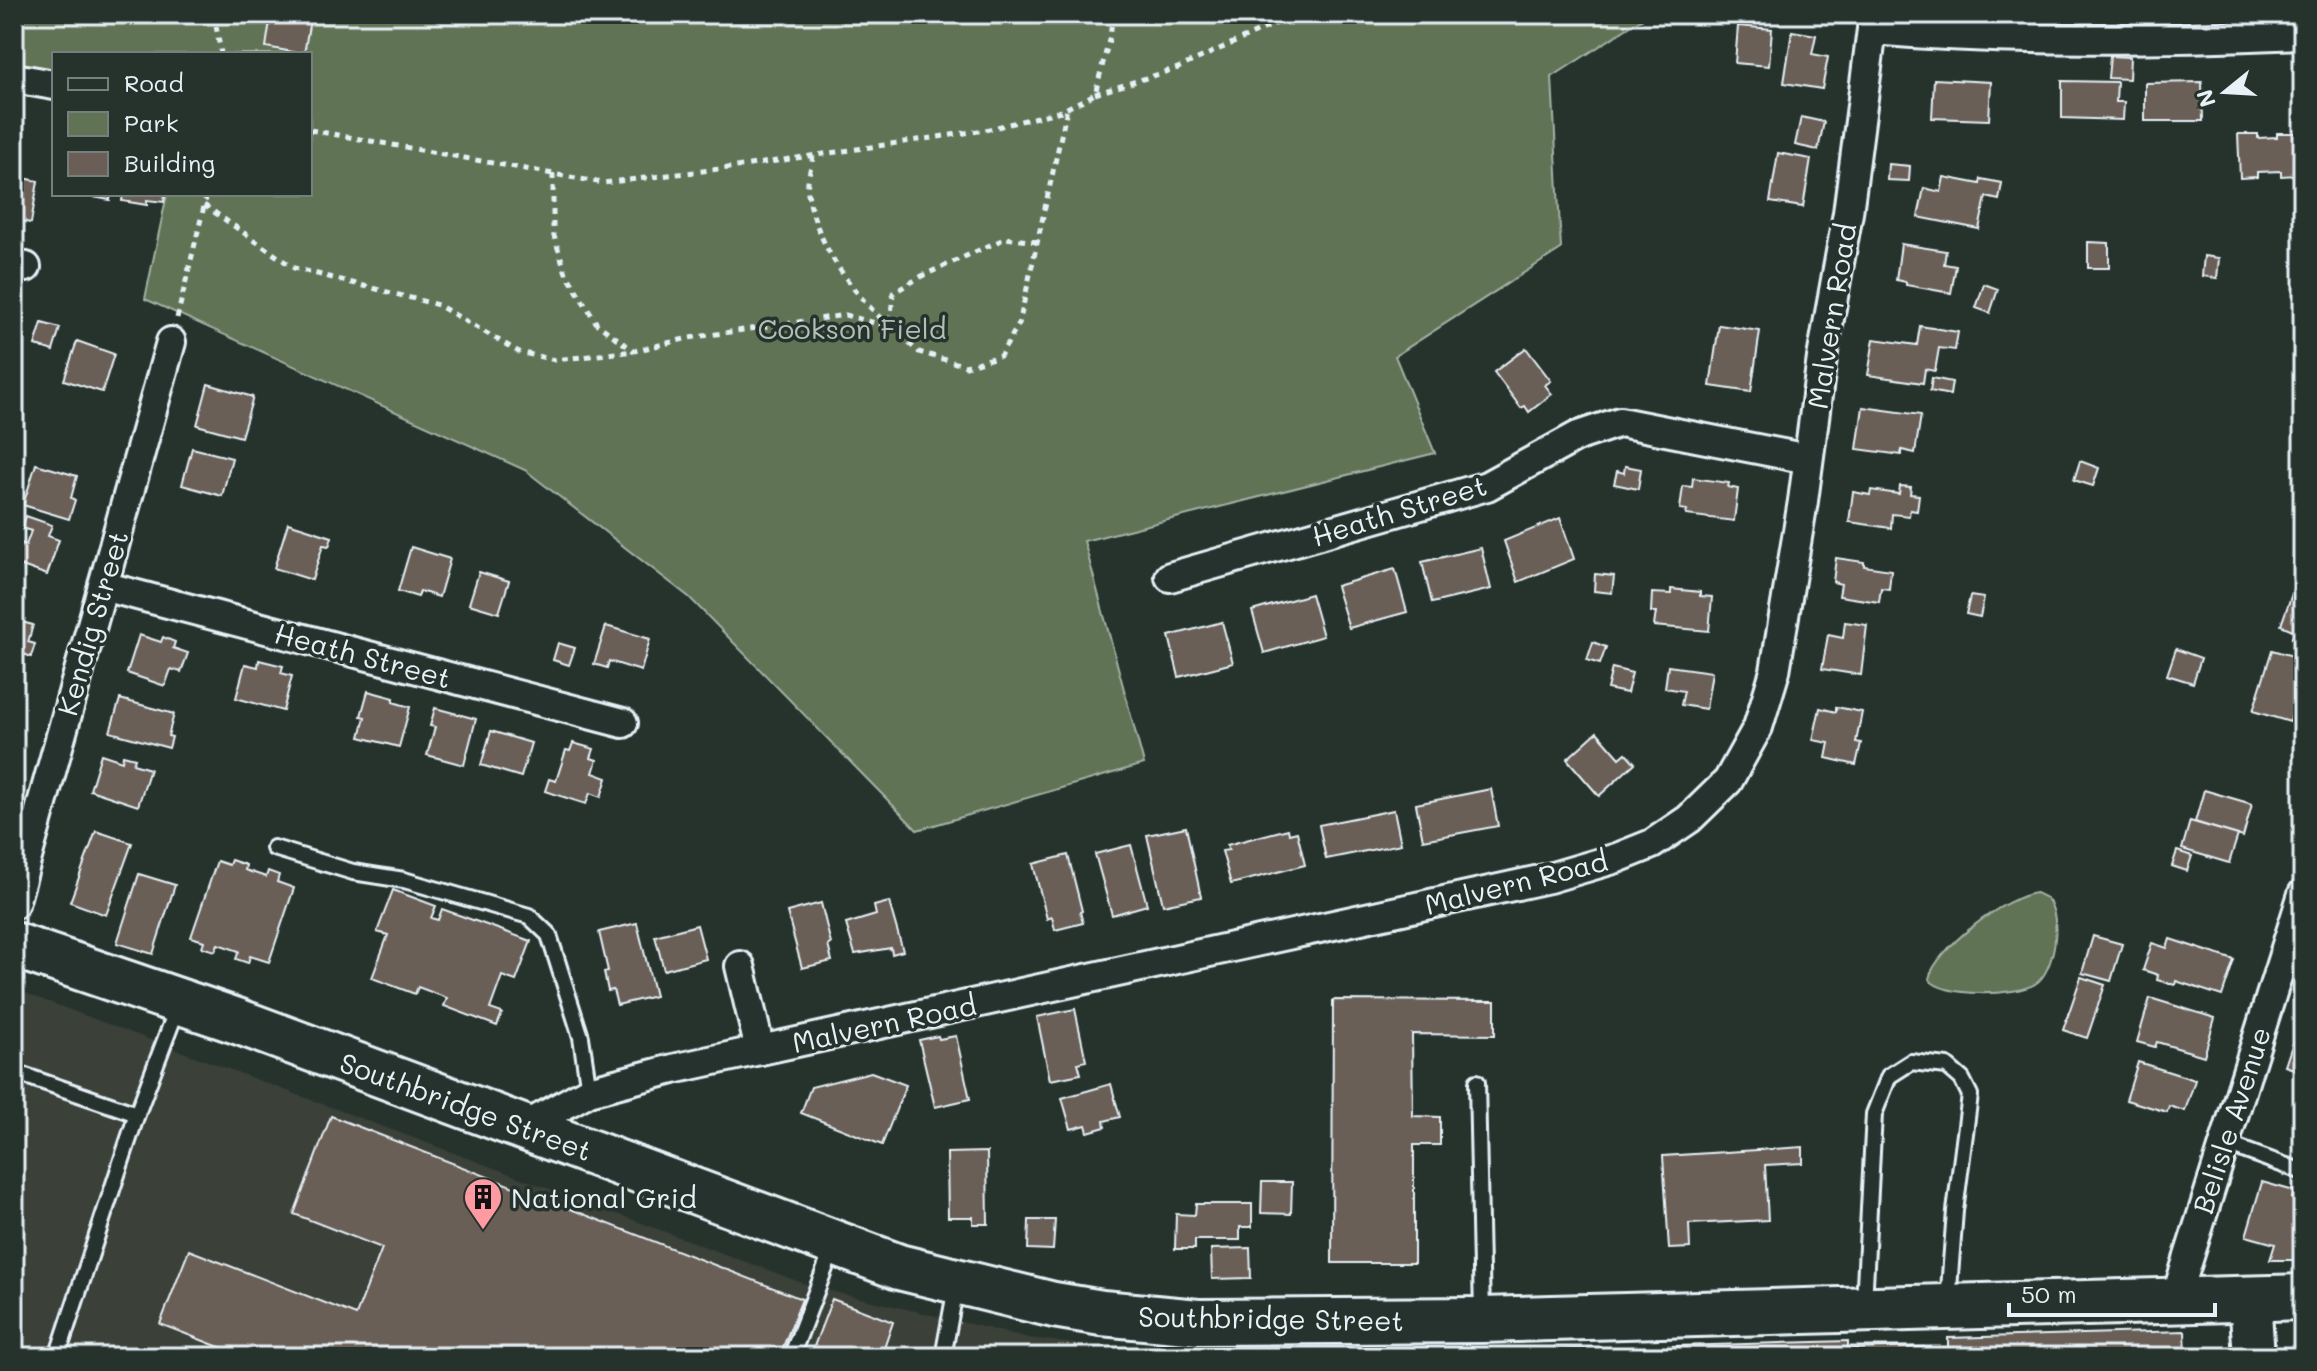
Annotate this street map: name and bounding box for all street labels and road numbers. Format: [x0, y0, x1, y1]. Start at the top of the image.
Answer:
street label: Malvern Road [1799, 221, 1863, 411]
street label: Heath Street [1307, 466, 1491, 554]
street label: Kendig Street [48, 526, 136, 720]
street label: Heath Street [271, 614, 455, 696]
street label: Malvern Road [1421, 842, 1611, 922]
street label: Malvern Road [789, 986, 979, 1060]
street label: Belisle Avenue [2184, 1022, 2278, 1218]
street label: Southbridge Street [335, 1044, 597, 1168]
street label: Southbridge Street [1138, 1298, 1404, 1338]

